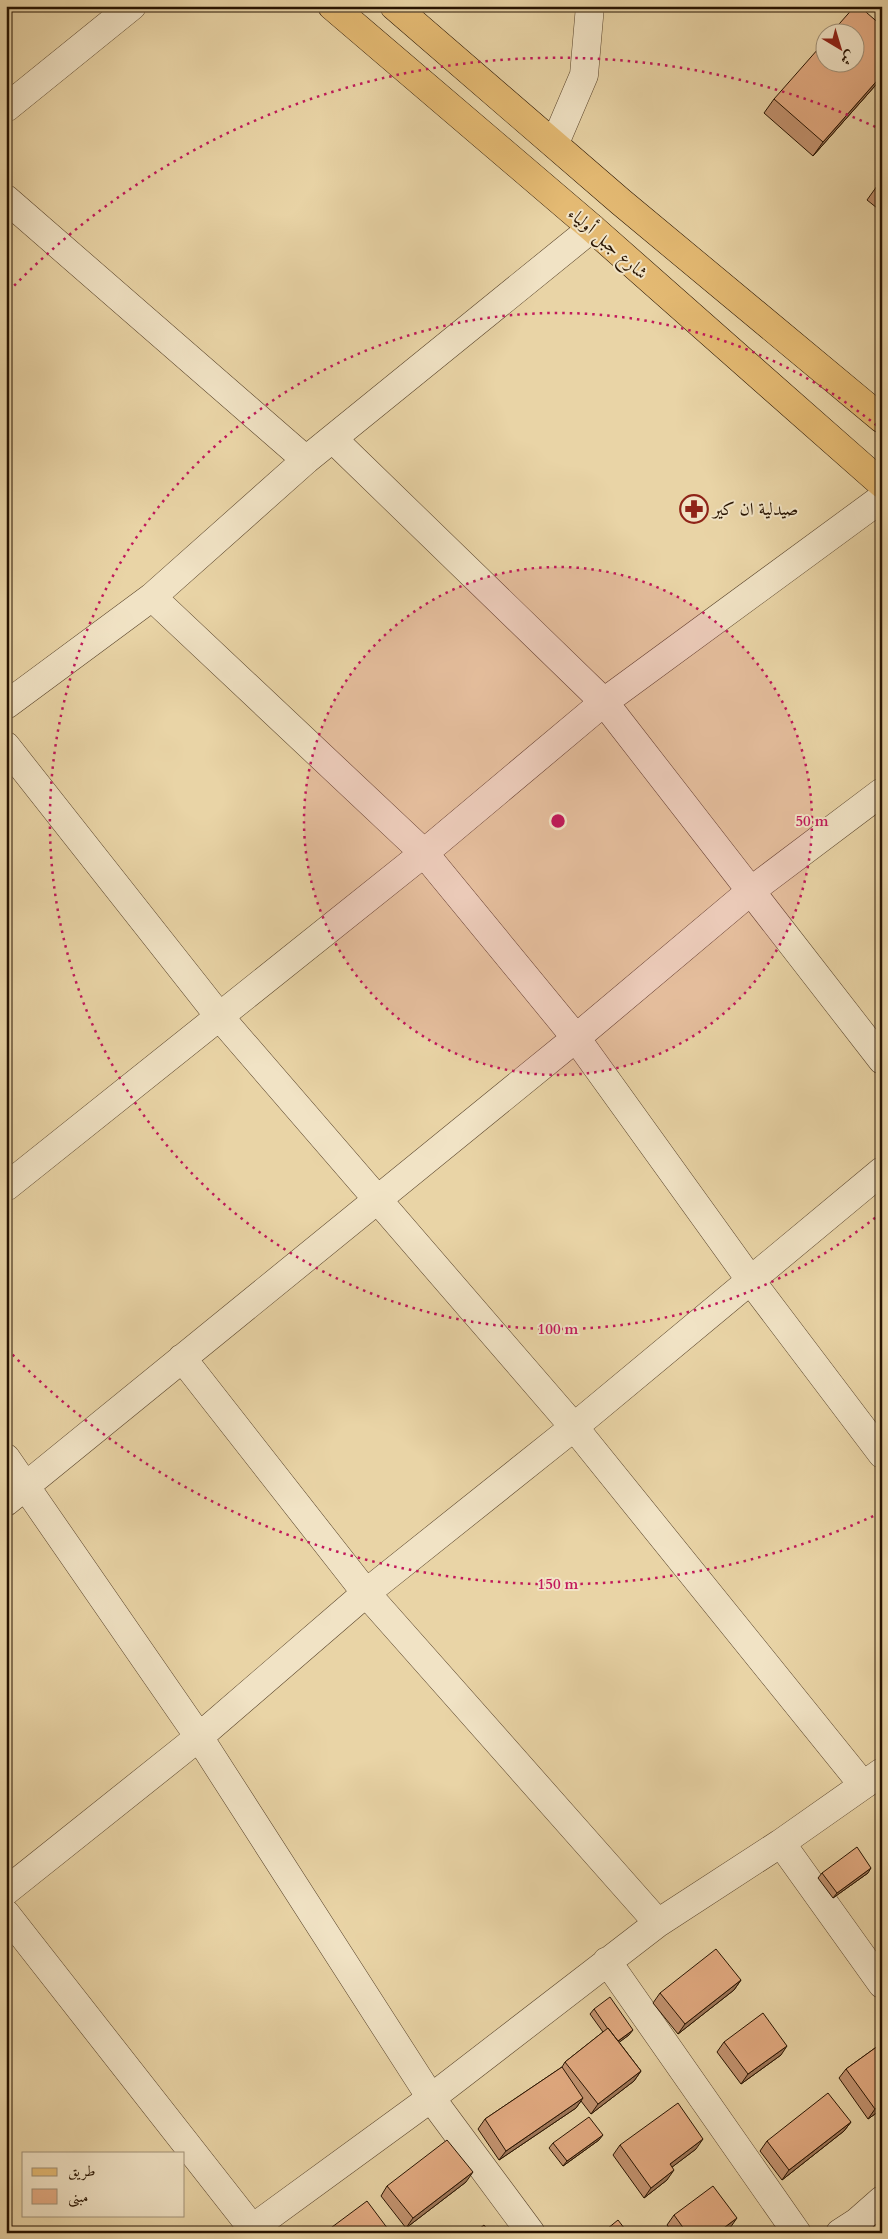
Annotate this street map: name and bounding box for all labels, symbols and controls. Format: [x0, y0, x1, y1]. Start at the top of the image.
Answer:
north arrow [816, 22, 866, 72]
text: ش [836, 46, 859, 70]
street label: شارع جبل أولياء [561, 201, 654, 287]
pharmacy icon: صيدلية ان كير [679, 494, 709, 524]
place label: صيدلية ان كير [711, 497, 798, 522]
text: 50 m [795, 811, 829, 831]
centre of rings [549, 812, 567, 830]
text: 100 m [538, 1319, 579, 1339]
text: 150 m [538, 1574, 579, 1594]
legend [22, 2152, 185, 2216]
text: طريق [68, 2161, 95, 2181]
text: مبنى [68, 2187, 88, 2208]

